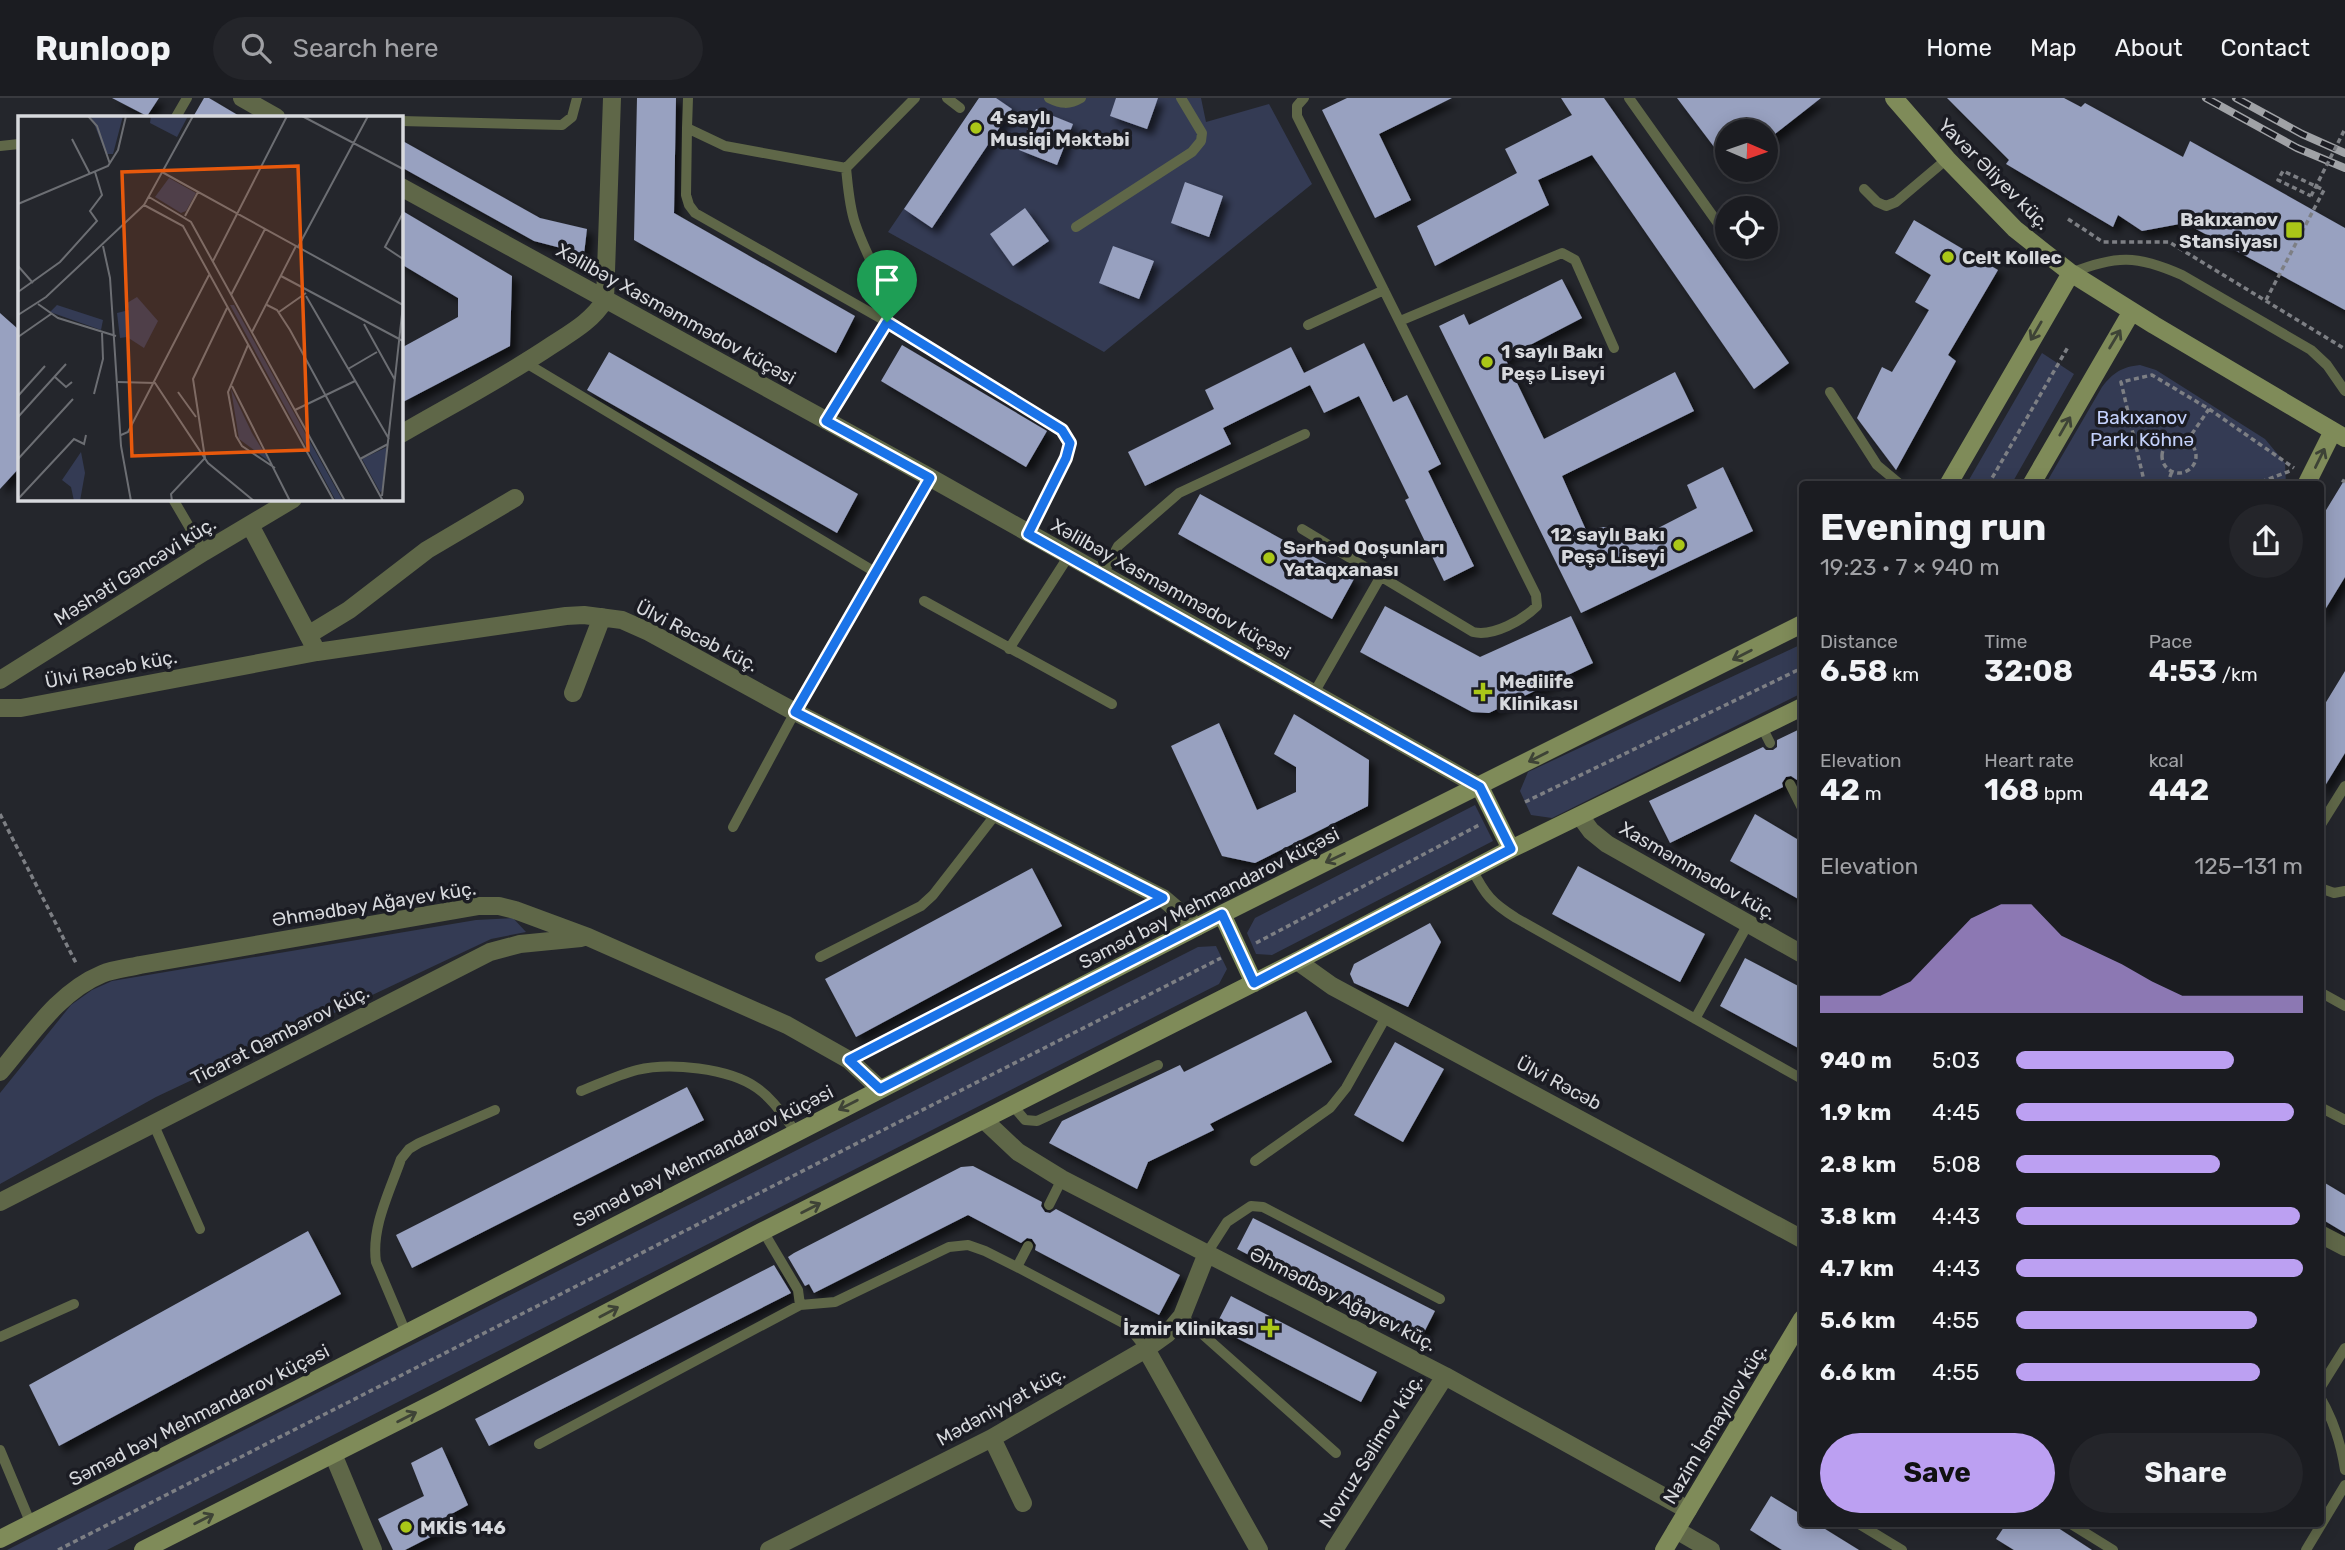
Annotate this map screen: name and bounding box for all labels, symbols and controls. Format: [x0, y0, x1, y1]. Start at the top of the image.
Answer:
search box [213, 17, 703, 80]
text: Runloop [35, 29, 171, 68]
icon: search [237, 29, 275, 67]
text: Search here [293, 33, 439, 64]
text: Home [1926, 34, 1992, 62]
text: Map [2030, 34, 2077, 62]
text: About [2115, 34, 2183, 62]
text: Contact [2221, 34, 2310, 62]
place label: 4 saylı Musiqi Məktəbi [990, 106, 1130, 151]
street label: Yavər Əliyev küç. [1933, 113, 2055, 235]
inset map [18, 116, 402, 500]
north arrow [1715, 119, 1778, 182]
map controls [1715, 119, 1778, 259]
marker: 4 saylı Musiqi Məktəbi [968, 120, 984, 136]
button: locate [1715, 196, 1778, 259]
place label: Bakıxanov Stansiyası [2179, 208, 2278, 253]
marker: Bakıxanov Stansiyası [2284, 220, 2304, 240]
street label: Xəlilbəy Xasməmmədov küçəsi [552, 238, 800, 390]
place label: Celt Kollec [1962, 246, 2062, 269]
marker: Celt Kollec [1940, 249, 1956, 265]
pin [857, 250, 917, 322]
icon: arrive [868, 261, 906, 299]
one-way arrow [2029, 321, 2043, 341]
one-way arrow [2108, 330, 2122, 350]
place label: 1 saylı Bakı Peşə Liseyi [1501, 340, 1605, 385]
marker: 1 saylı Bakı Peşə Liseyi [1479, 354, 1495, 370]
park label: Bakıxanov Parkı Köhnə [2090, 406, 2194, 451]
one-way arrow [2059, 416, 2072, 437]
one-way arrow [2314, 448, 2327, 469]
text: Evening run [1820, 504, 2046, 550]
button: share [2229, 504, 2303, 578]
street label: Məshəti Gəncəvi küç. [50, 512, 220, 630]
street label: Xəlilbəy Xasməmmədov küçəsi [1047, 513, 1295, 665]
place label: 12 saylı Bakı Peşə Liseyi [1550, 523, 1665, 568]
place label: Sərhəd Qoşunları Yataqxanası [1283, 536, 1445, 581]
marker: 12 saylı Bakı Peşə Liseyi [1671, 537, 1687, 553]
marker: Sərhəd Qoşunları Yataqxanası [1261, 550, 1277, 566]
text: 19:23 · 7 × 940 m [1820, 553, 2000, 581]
street label: Ülvi Rəcəb küç. [632, 595, 762, 677]
text: Distance [1820, 630, 1898, 653]
text: Time [1984, 630, 2027, 653]
text: Pace [2149, 630, 2192, 653]
street label: Ülvi Rəcəb küç. [43, 645, 179, 693]
one-way arrow [1732, 648, 1752, 662]
text: 6.58 [1820, 653, 1888, 689]
text: 32:08 [1984, 653, 2073, 689]
text: 4:53 [2149, 653, 2217, 689]
text: km [1888, 663, 1919, 686]
text: /km [2217, 663, 2258, 686]
place label: Medilife Klinikası [1499, 670, 1578, 715]
marker: Medilife Klinikası [1473, 682, 1493, 702]
text: Elevation [1820, 749, 1901, 772]
text: Heart rate [1984, 749, 2074, 772]
text: kcal [2149, 749, 2184, 772]
one-way arrow [1528, 751, 1549, 765]
text: 42 [1820, 772, 1860, 808]
text: 168 [1984, 772, 2039, 808]
text: 442 [2149, 772, 2209, 808]
text: m [1860, 782, 1882, 805]
text: bpm [2039, 782, 2083, 805]
street label: Xasməmmədov küç. [1616, 817, 1780, 925]
street label: Səməd bəy Mehmandarov küçəsi [1075, 822, 1343, 974]
one-way arrow [1325, 852, 1346, 866]
text: Elevation [1820, 852, 1919, 880]
text: 125–131 m [2194, 852, 2303, 880]
street label: Əhmədbəy Ağayev küç. [270, 876, 478, 932]
street label: Ticarət Qəmbərov küç. [187, 980, 373, 1090]
text: 940 m [1820, 1046, 1892, 1074]
text: 5:03 [1932, 1046, 1980, 1074]
street label: Ülvi Rəcəb [1513, 1051, 1605, 1115]
street label: Səməd bəy Mehmandarov küçəsi [569, 1080, 837, 1232]
text: 1.9 km [1820, 1098, 1891, 1126]
text: 4:45 [1932, 1098, 1980, 1126]
one-way arrow [838, 1099, 859, 1113]
text: 2.8 km [1820, 1150, 1896, 1178]
text: 5:08 [1932, 1150, 1981, 1178]
one-way arrow [800, 1200, 821, 1214]
text: 3.8 km [1820, 1202, 1897, 1230]
text: 4:43 [1932, 1202, 1980, 1230]
street label: Əhmədbəy Ağayev küç. [1246, 1242, 1440, 1356]
text: 4.7 km [1820, 1254, 1894, 1282]
text: 4:43 [1932, 1254, 1980, 1282]
one-way arrow [598, 1305, 619, 1318]
text: 5.6 km [1820, 1306, 1896, 1334]
text: 4:55 [1932, 1306, 1980, 1334]
place label: İzmir Klinikası [1123, 1317, 1254, 1340]
marker: İzmir Klinikası [1260, 1318, 1280, 1338]
street label: Səməd bəy Mehmandarov küçəsi [65, 1339, 333, 1491]
street label: Nazim İsmayılov küç. [1658, 1340, 1772, 1508]
text: 6.6 km [1820, 1358, 1896, 1386]
text: 4:55 [1932, 1358, 1980, 1386]
street label: Mədəniyyət küç. [933, 1361, 1069, 1451]
street label: Novruz Səlimov küç. [1314, 1370, 1428, 1532]
one-way arrow [396, 1409, 417, 1423]
button: Save [1820, 1433, 2055, 1513]
button: Share [2069, 1433, 2303, 1513]
one-way arrow [193, 1512, 213, 1526]
place label: MKİS 146 [420, 1516, 506, 1539]
marker: MKİS 146 [398, 1519, 414, 1535]

